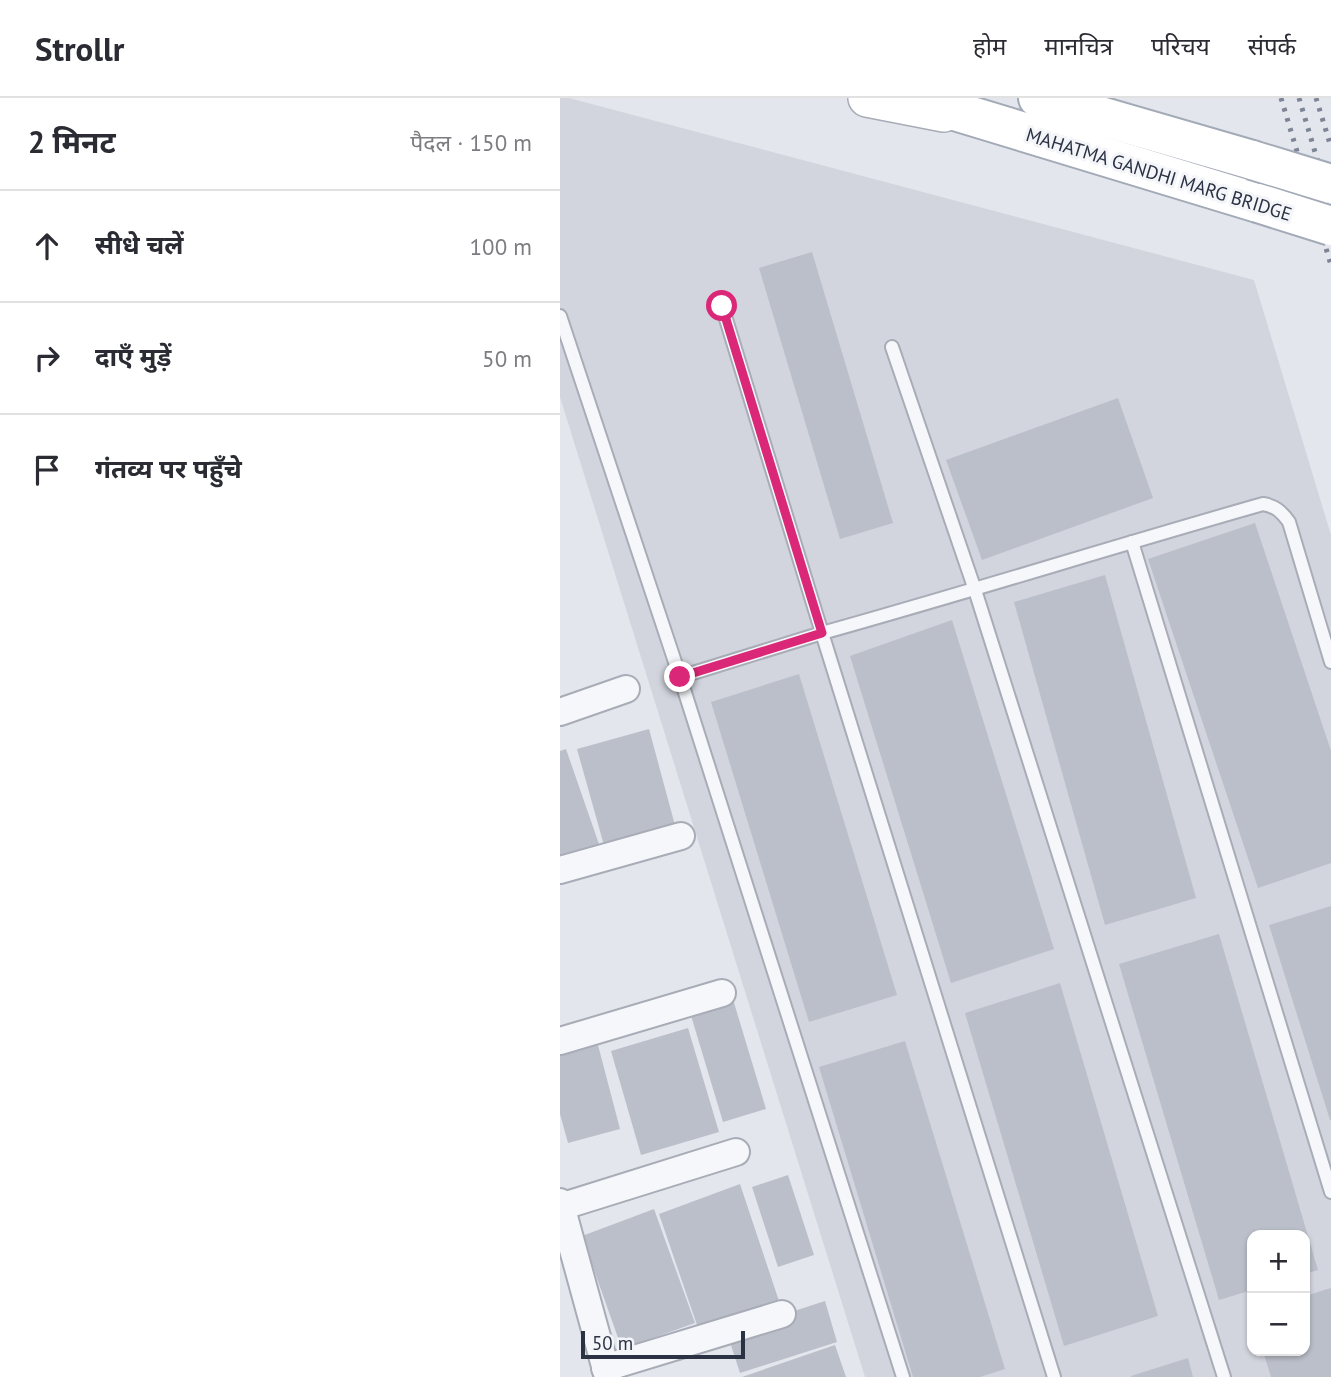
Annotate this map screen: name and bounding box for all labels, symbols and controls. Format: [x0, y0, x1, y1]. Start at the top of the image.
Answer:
text: Strollr [35, 27, 124, 70]
text: होम [973, 31, 1006, 62]
text: मानचित्र [1044, 31, 1113, 62]
text: परिचय [1151, 31, 1210, 62]
text: संपर्क [1248, 31, 1296, 62]
text: 2 मिनट [28, 122, 116, 161]
street label: MAHATMA GANDHI MARG BRIDGE [1023, 122, 1295, 226]
text: पैदल · 150 m [410, 128, 532, 157]
icon: ahead [28, 227, 66, 265]
text: सीधे चलें [95, 228, 184, 261]
text: 100 m [470, 232, 532, 261]
route start [706, 290, 737, 321]
icon: right [28, 339, 66, 377]
text: दाएँ मुड़ें [95, 340, 171, 373]
text: 50 m [482, 344, 532, 373]
icon: arrive [28, 451, 66, 489]
text: गंतव्य पर पहुँचे [95, 452, 242, 485]
route end [664, 661, 695, 692]
map controls [1247, 1230, 1310, 1356]
button: + [1247, 1230, 1310, 1293]
button: − [1247, 1293, 1310, 1356]
scale bar [581, 1328, 746, 1360]
text: 50 m [592, 1331, 633, 1355]

